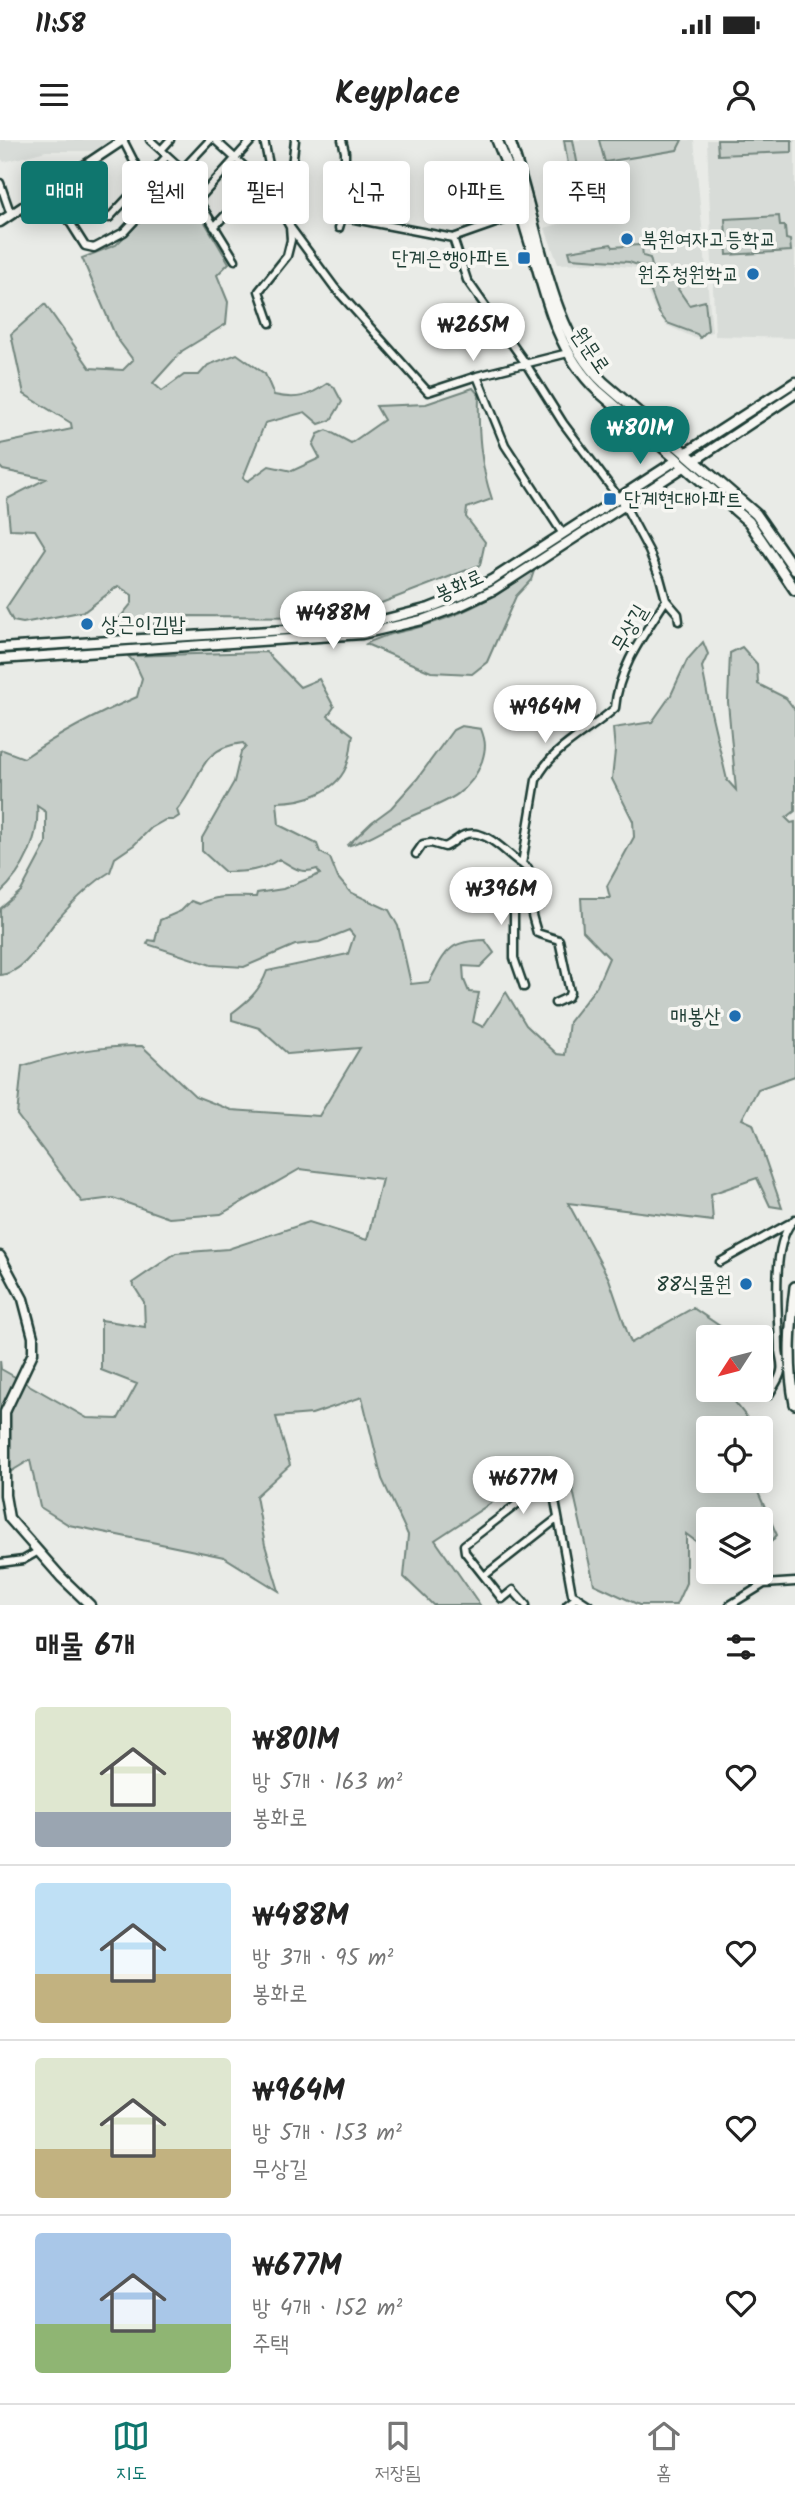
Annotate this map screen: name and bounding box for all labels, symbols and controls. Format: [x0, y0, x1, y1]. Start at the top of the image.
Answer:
text: 11:58 [35, 4, 86, 46]
text: Keyplace [335, 69, 460, 120]
icon: menu [35, 76, 73, 114]
icon: person [722, 76, 760, 114]
chip: 매매 [21, 161, 108, 224]
chip: 월세 [122, 161, 208, 224]
chip: 필터 [222, 161, 309, 224]
chip: 신규 [323, 161, 410, 224]
chip: 아파트 [424, 161, 529, 224]
chip: 주택 [543, 161, 630, 224]
place label: 북원여자고등학교 [641, 224, 776, 257]
marker: 북원여자고등학교 [619, 231, 635, 247]
place label: 단계은행아파트 [392, 243, 510, 276]
marker: 단계은행아파트 [516, 250, 532, 266]
place label: 원주청원학교 [638, 259, 739, 292]
marker: 원주청원학교 [745, 266, 761, 282]
pin: ₩265M [424, 304, 522, 363]
text: ₩265M [437, 308, 509, 344]
street label: 원문로 [562, 321, 618, 381]
pin: ₩801M [591, 406, 689, 466]
text: ₩801M [607, 411, 673, 447]
place label: 단계현대아파트 [624, 484, 742, 517]
marker: 단계현대아파트 [602, 491, 618, 507]
street label: 봉화로 [430, 561, 489, 612]
pin: ₩488M [284, 592, 382, 651]
text: ₩488M [296, 596, 370, 632]
street label: 무상길 [603, 598, 657, 659]
place label: 상근이김밥 [101, 609, 186, 642]
marker: 상근이김밥 [79, 616, 95, 632]
pin: ₩964M [496, 686, 594, 745]
text: ₩964M [509, 690, 581, 726]
pin: ₩396M [452, 868, 550, 927]
text: ₩396M [465, 872, 537, 908]
place label: 매봉산 [670, 1001, 721, 1034]
marker: 매봉산 [727, 1008, 743, 1024]
place label: 88식물원 [656, 1269, 732, 1302]
marker: 88식물원 [738, 1276, 754, 1292]
north arrow [696, 1325, 774, 1402]
map controls [696, 1325, 773, 1584]
button: locate [696, 1416, 773, 1493]
pin: ₩677M [474, 1456, 572, 1516]
text: ₩677M [489, 1461, 557, 1497]
button: layers [696, 1507, 773, 1584]
text: 매물 6개 [35, 1623, 135, 1671]
icon: filters [722, 1628, 760, 1666]
text: ₩801M [252, 1717, 339, 1765]
icon: home [91, 1735, 175, 1819]
icon: heart [722, 1758, 760, 1796]
text: 방 5개 · 163 m² [252, 1765, 402, 1801]
text: 봉화로 [252, 1801, 308, 1837]
text: ₩488M [252, 1893, 349, 1941]
icon: home [91, 1911, 175, 1995]
icon: heart [722, 1934, 760, 1972]
text: 방 3개 · 95 m² [252, 1941, 393, 1977]
text: 봉화로 [252, 1977, 308, 2013]
text: ₩964M [252, 2068, 345, 2116]
icon: home [91, 2086, 175, 2170]
icon: heart [722, 2109, 760, 2147]
text: 방 5개 · 153 m² [252, 2116, 402, 2152]
text: 무상길 [252, 2152, 308, 2188]
text: ₩677M [252, 2243, 342, 2291]
icon: home [91, 2261, 175, 2345]
icon: heart [722, 2284, 760, 2322]
text: 방 4개 · 152 m² [252, 2291, 402, 2327]
text: 주택 [252, 2327, 289, 2363]
tab: 지도 [112, 2417, 150, 2489]
tab: 저장됨 [375, 2417, 420, 2489]
tab: 홈 [645, 2417, 683, 2489]

